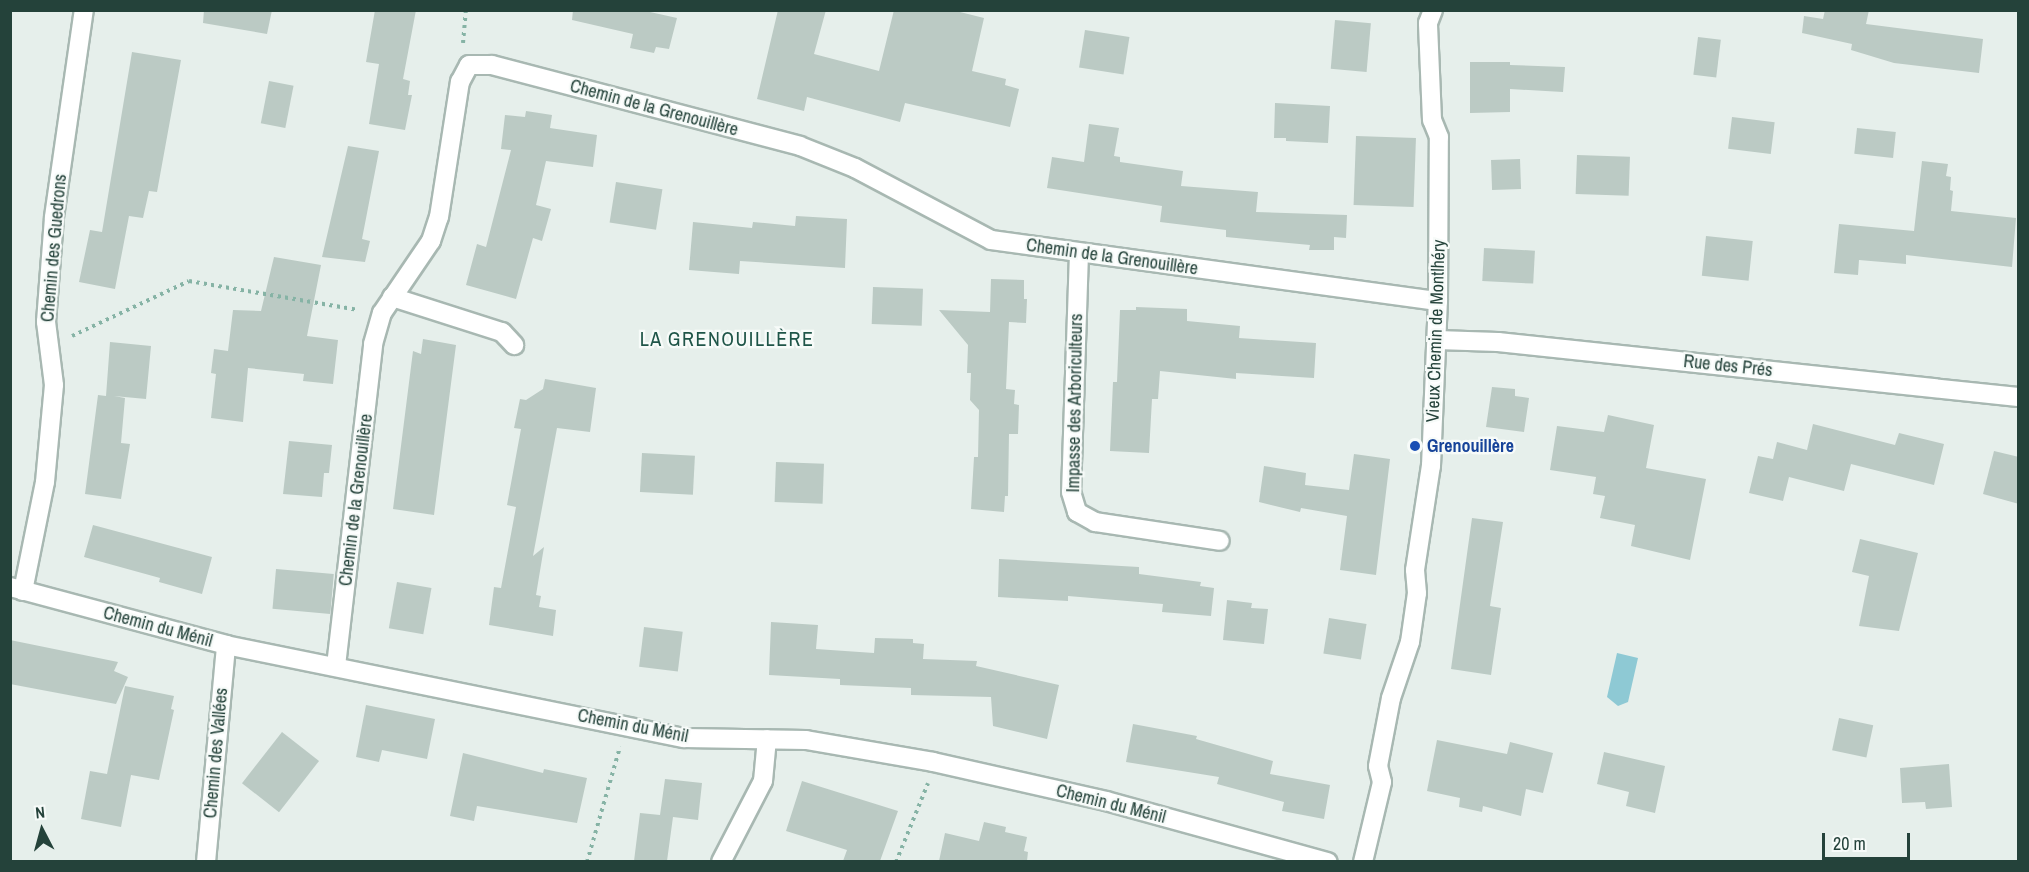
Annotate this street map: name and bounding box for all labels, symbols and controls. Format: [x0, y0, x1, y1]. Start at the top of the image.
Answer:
street label: Chemin de la Grenouillère [568, 75, 740, 141]
street label: Chemin des Guedrons [37, 173, 71, 323]
street label: Chemin de la Grenouillère [1025, 234, 1199, 280]
street label: Vieux Chemin de Montlhéry [1422, 239, 1450, 423]
street label: Impasse des Arboriculteurs [1063, 313, 1087, 493]
district label: LA GRENOUILLÈRE [639, 326, 815, 350]
street label: Rue des Prés [1682, 351, 1774, 381]
street label: Chemin de la Grenouillère [335, 413, 377, 587]
place label: Grenouillère [1427, 435, 1514, 457]
marker: Grenouillère [1408, 439, 1422, 453]
street label: Chemin du Ménil [101, 602, 215, 652]
street label: Chemin des Vallées [200, 687, 232, 819]
street label: Chemin du Ménil [576, 705, 690, 747]
street label: Chemin du Ménil [1054, 780, 1168, 828]
north arrow [12, 800, 72, 860]
text: N [34, 801, 46, 824]
scale bar [1825, 821, 1914, 859]
text: 20 m [1833, 831, 1866, 856]

